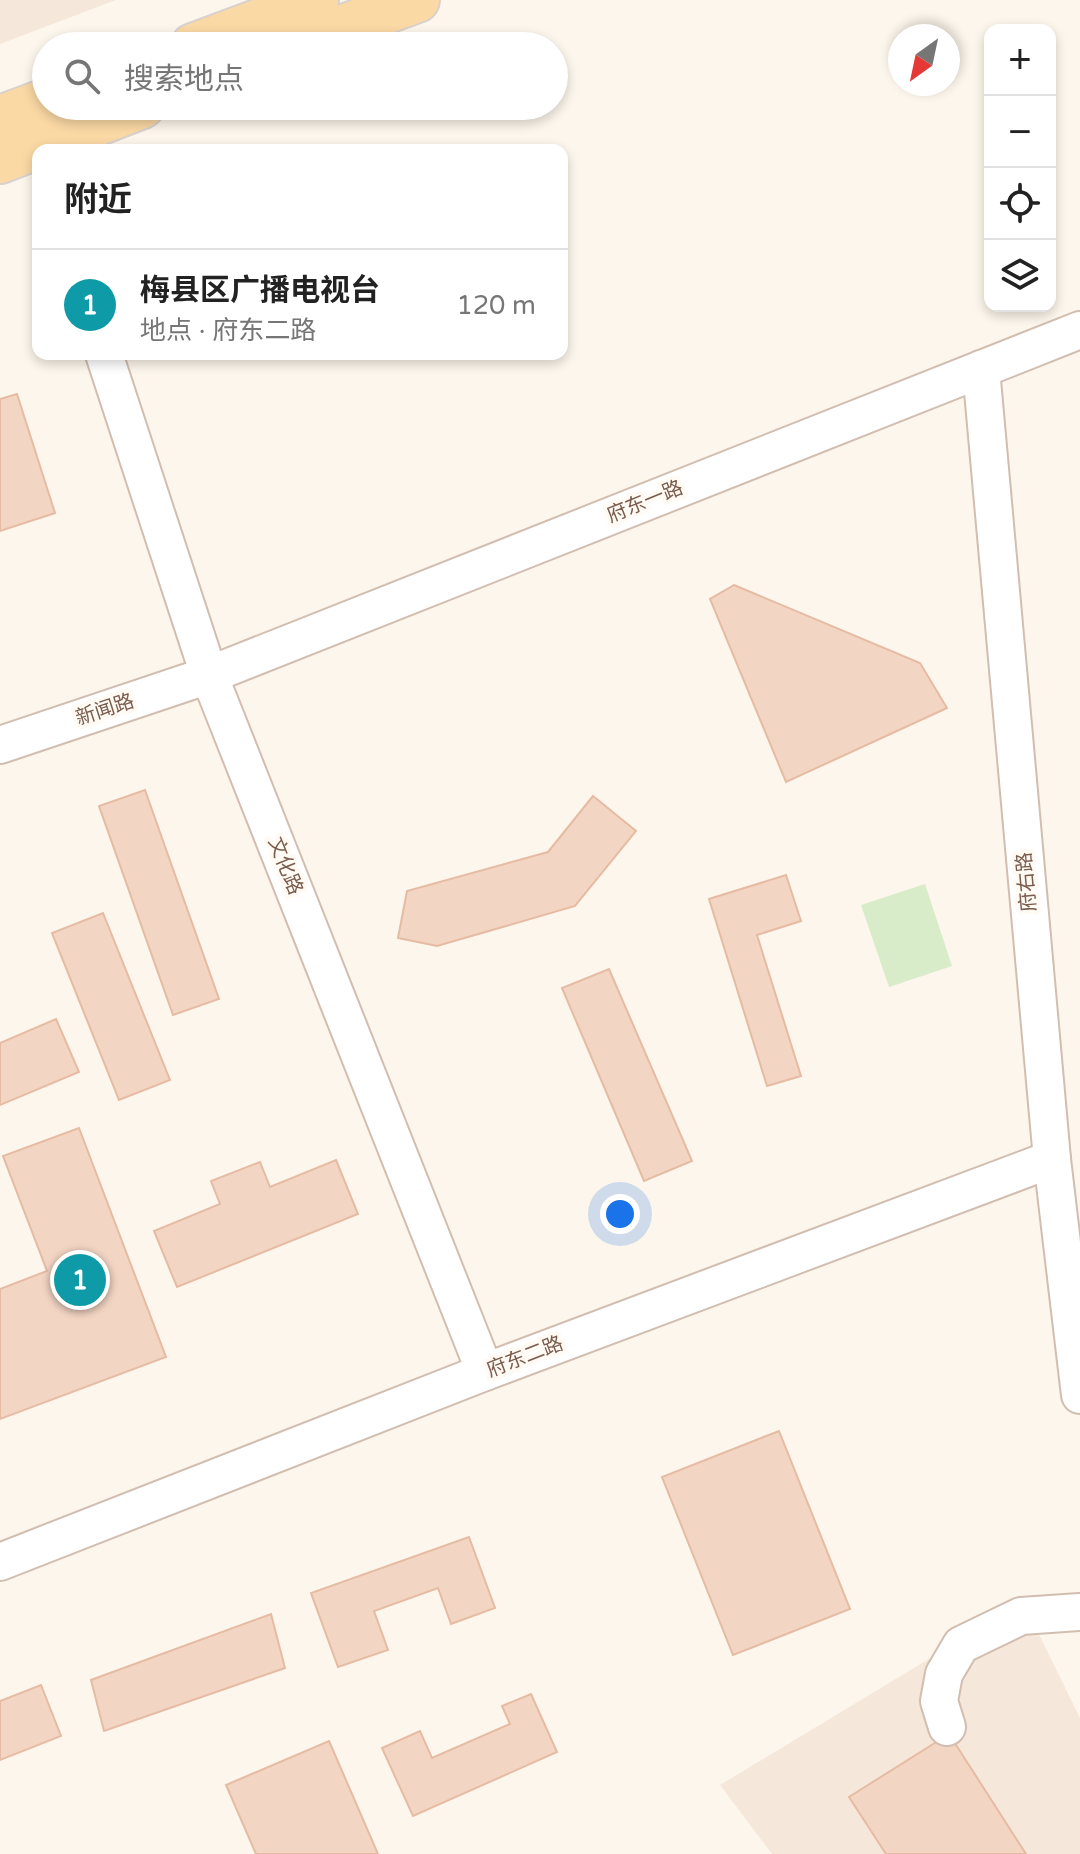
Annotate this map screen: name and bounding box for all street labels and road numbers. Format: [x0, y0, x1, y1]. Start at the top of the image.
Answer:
street label: 府东一路 [603, 476, 687, 528]
street label: 新闻路 [73, 689, 137, 731]
street label: 文化路 [263, 834, 307, 898]
street label: 府右路 [1012, 851, 1042, 913]
street label: 府东二路 [483, 1331, 567, 1383]

